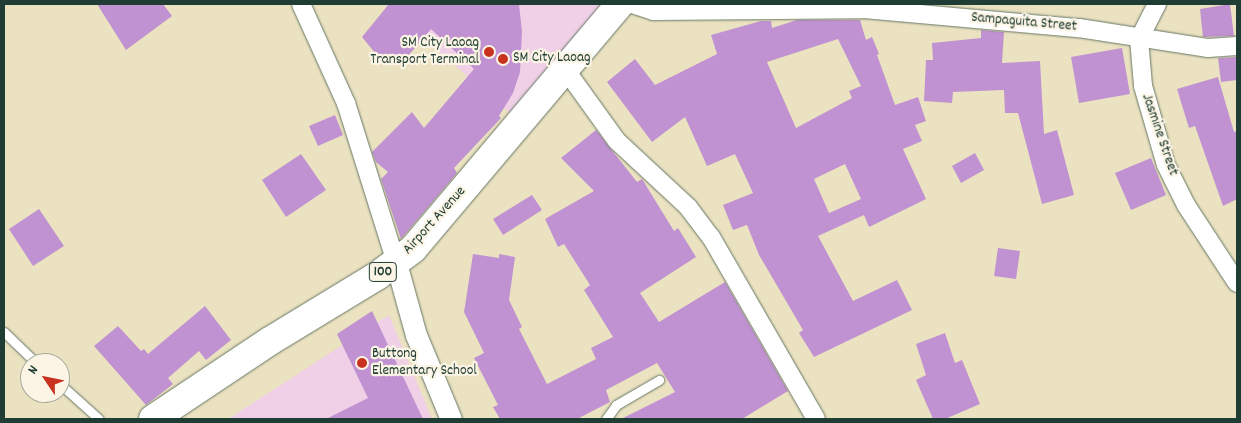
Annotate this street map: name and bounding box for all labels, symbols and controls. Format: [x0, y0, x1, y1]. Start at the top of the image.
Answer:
street label: Sampaguita Street [970, 9, 1078, 37]
place label: SM City Laoag Transport Terminal [370, 34, 479, 69]
marker: SM City Laoag Transport Terminal [483, 46, 495, 58]
place label: SM City Laoag [513, 50, 590, 68]
marker: SM City Laoag [497, 53, 509, 65]
street label: Jasmine Street [1137, 92, 1181, 178]
street label: Airport Avenue [400, 183, 470, 259]
road number: 100 [368, 260, 398, 284]
place label: Buttong Elementary School [372, 345, 477, 380]
north arrow [20, 353, 70, 403]
marker: Buttong Elementary School [356, 357, 368, 369]
text: N [23, 362, 44, 379]

